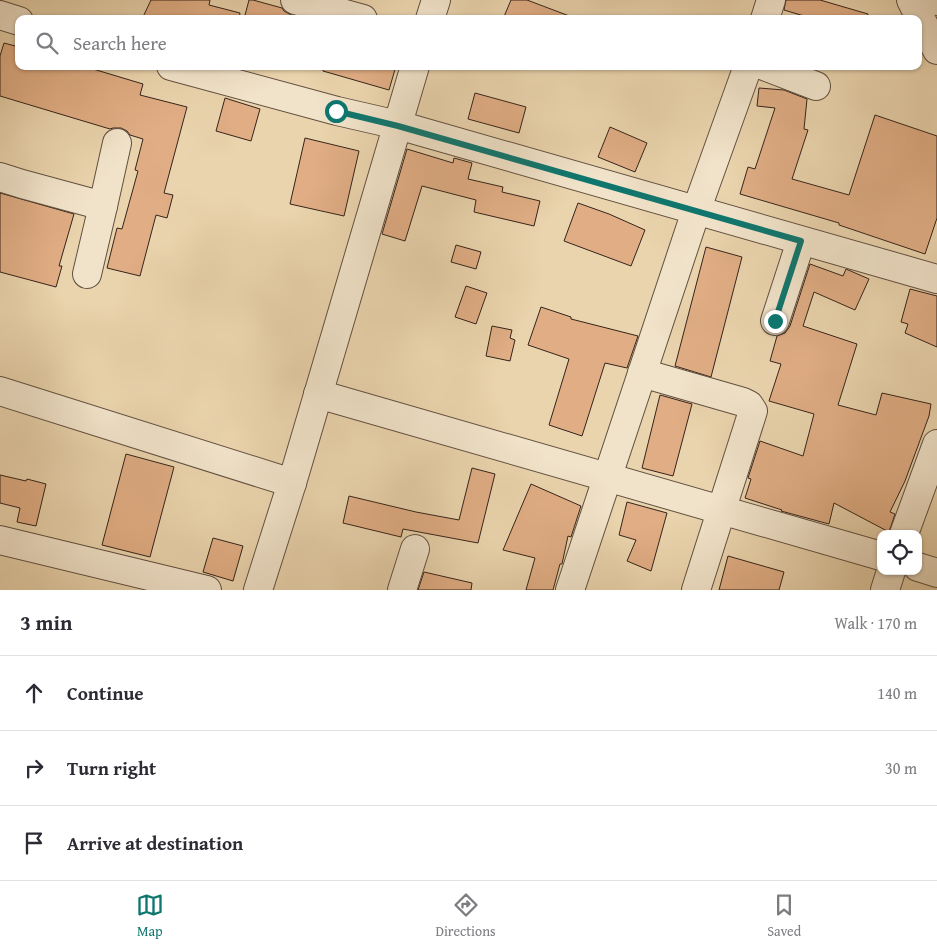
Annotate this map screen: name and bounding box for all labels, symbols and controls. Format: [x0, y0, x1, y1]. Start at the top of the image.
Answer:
search box [15, 15, 922, 70]
icon: search [33, 29, 61, 57]
text: Search here [73, 29, 167, 57]
route start [325, 100, 348, 123]
route end [764, 310, 787, 333]
map controls [877, 530, 922, 575]
button: locate [877, 530, 922, 575]
text: 3 min [20, 607, 72, 638]
text: Walk · 170 m [834, 611, 917, 635]
icon: ahead [20, 679, 48, 707]
text: Continue [67, 679, 144, 707]
text: 140 m [877, 681, 917, 705]
icon: right [20, 754, 48, 782]
text: Turn right [67, 754, 156, 782]
text: 30 m [885, 756, 917, 780]
icon: arrive [20, 829, 48, 857]
text: Arrive at destination [67, 829, 243, 857]
tab: Map [136, 891, 164, 941]
tab: Directions [435, 891, 496, 941]
tab: Saved [767, 891, 801, 941]

